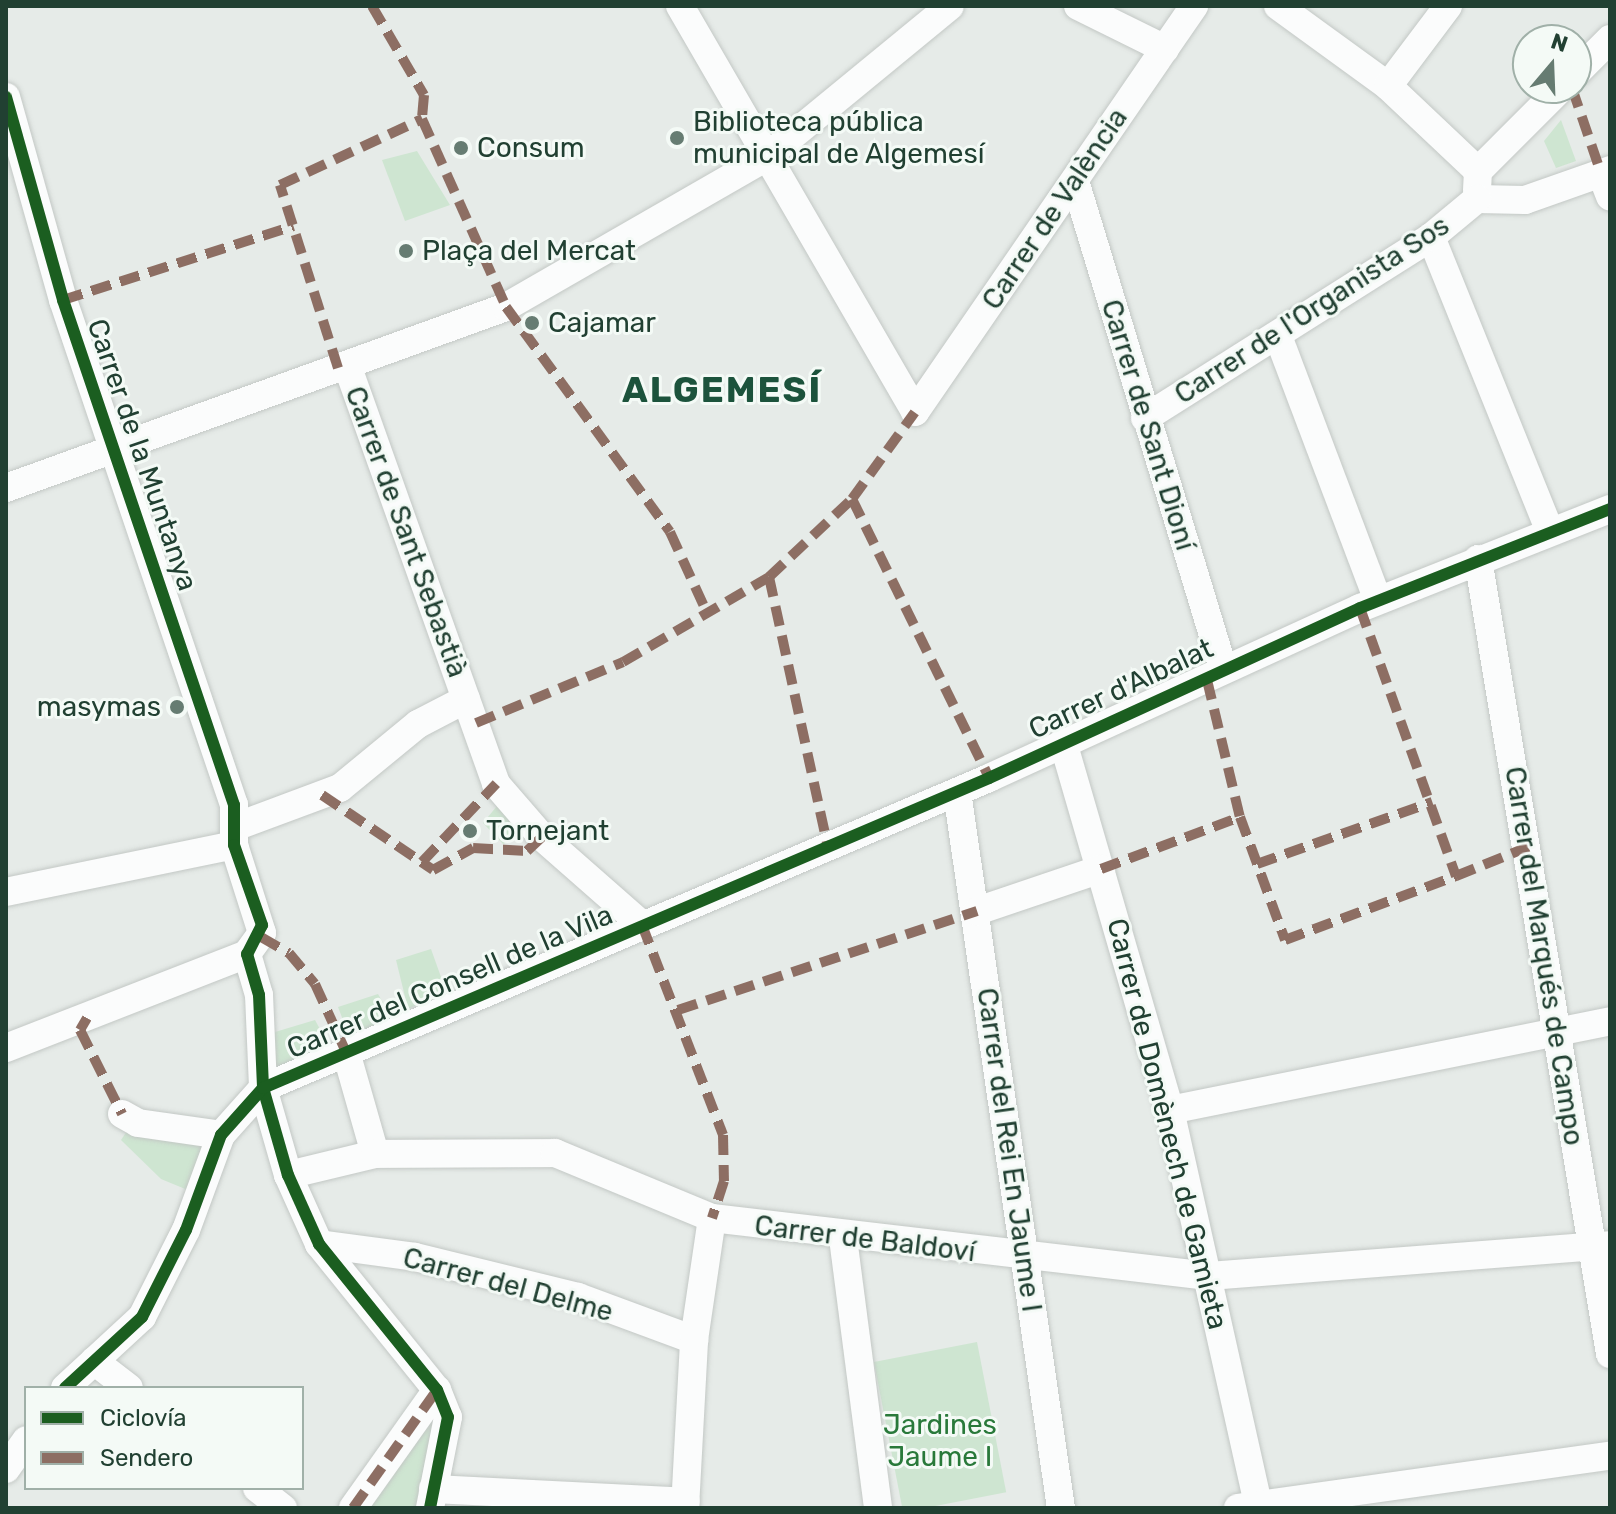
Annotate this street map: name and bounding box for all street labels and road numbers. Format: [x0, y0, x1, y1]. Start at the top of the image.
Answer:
street label: Carrer de València [975, 101, 1135, 317]
street label: Carrer de l'Organista Sos [1168, 209, 1456, 411]
street label: Carrer de Sant Dioní [1094, 295, 1202, 555]
street label: Carrer de la Muntanya [80, 314, 204, 596]
street label: Carrer de Sant Sebastià [338, 382, 474, 682]
street label: Carrer d'Albalat [1023, 632, 1219, 746]
street label: Carrer del Marqués de Campo [1497, 764, 1591, 1148]
street label: Carrer del Consell de la Vila [281, 898, 619, 1066]
street label: Carrer de Domènech de Gamieta [1100, 915, 1234, 1333]
street label: Carrer del Rei En Jaume I [970, 985, 1048, 1315]
street label: Carrer de Baldoví [752, 1209, 978, 1269]
street label: Carrer del Delme [399, 1241, 617, 1329]

